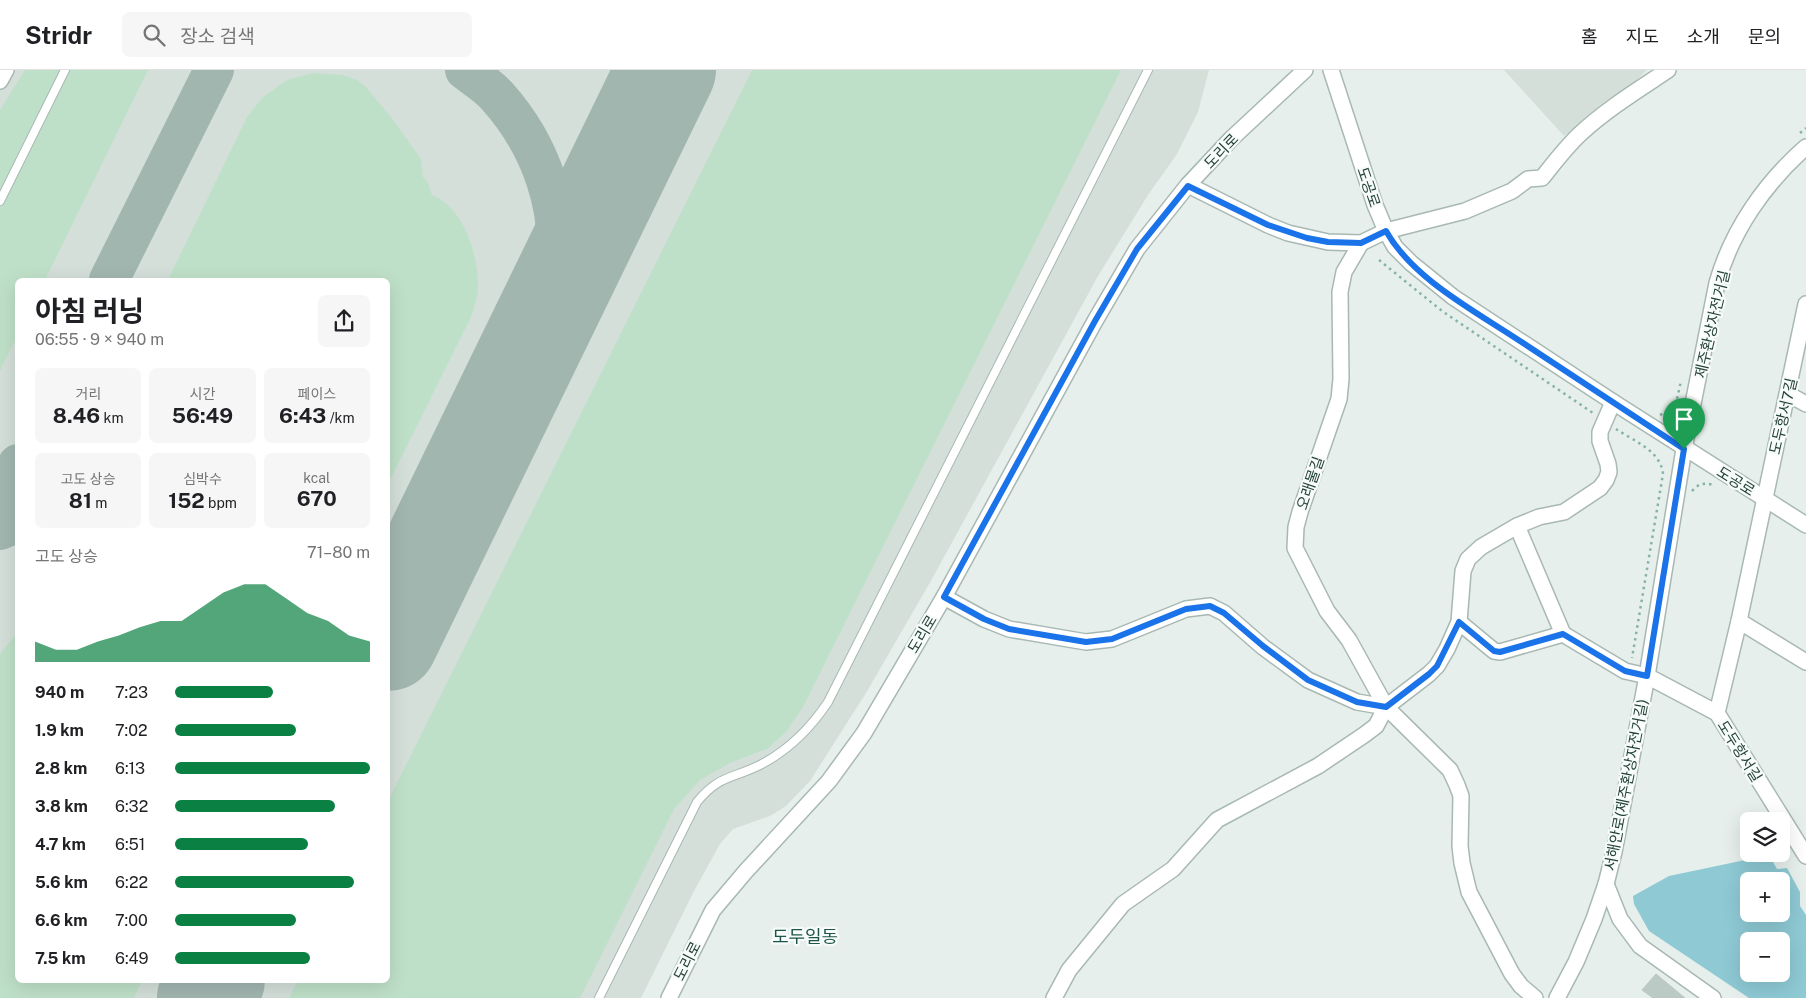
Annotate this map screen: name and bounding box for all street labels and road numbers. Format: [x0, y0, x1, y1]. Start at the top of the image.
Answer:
street label: 도리로 [1201, 130, 1241, 172]
street label: 도공로 [1354, 165, 1384, 209]
street label: 제주환상자전거길 [1691, 268, 1733, 380]
street label: 도두항서7길 [1766, 376, 1800, 456]
street label: 오래물길 [1293, 454, 1327, 512]
street label: 도공로 [1714, 463, 1758, 499]
street label: 도리로 [904, 612, 940, 656]
street label: 서해안로(제주환상자전거길) [1601, 698, 1651, 872]
street label: 도두항서길 [1715, 717, 1765, 785]
street label: 도리로 [670, 939, 704, 983]

